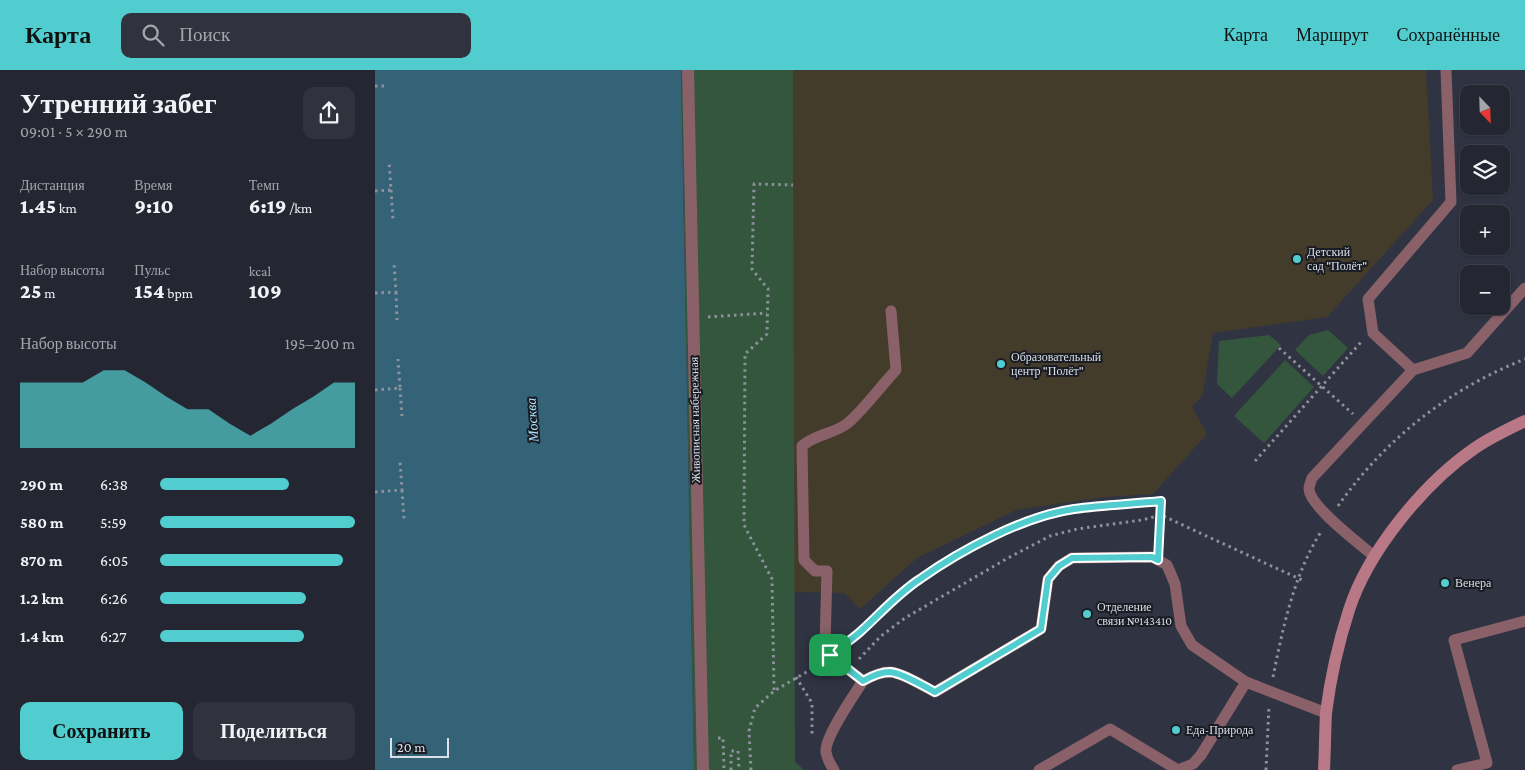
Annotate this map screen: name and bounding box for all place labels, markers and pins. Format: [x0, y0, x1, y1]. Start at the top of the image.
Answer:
place label: Детский сад "Полёт" [1307, 245, 1367, 273]
marker: Детский сад "Полёт" [1291, 253, 1303, 265]
place label: Образовательный центр "Полёт" [1011, 350, 1102, 378]
marker: Образовательный центр "Полёт" [995, 358, 1007, 370]
place label: Венера [1455, 576, 1492, 590]
marker: Венера [1439, 577, 1451, 589]
place label: Отделение связи №143410 [1097, 600, 1172, 628]
marker: Отделение связи №143410 [1081, 608, 1093, 620]
pin [809, 634, 851, 676]
place label: Еда-Природа [1186, 723, 1254, 737]
marker: Еда-Природа [1170, 724, 1182, 736]

